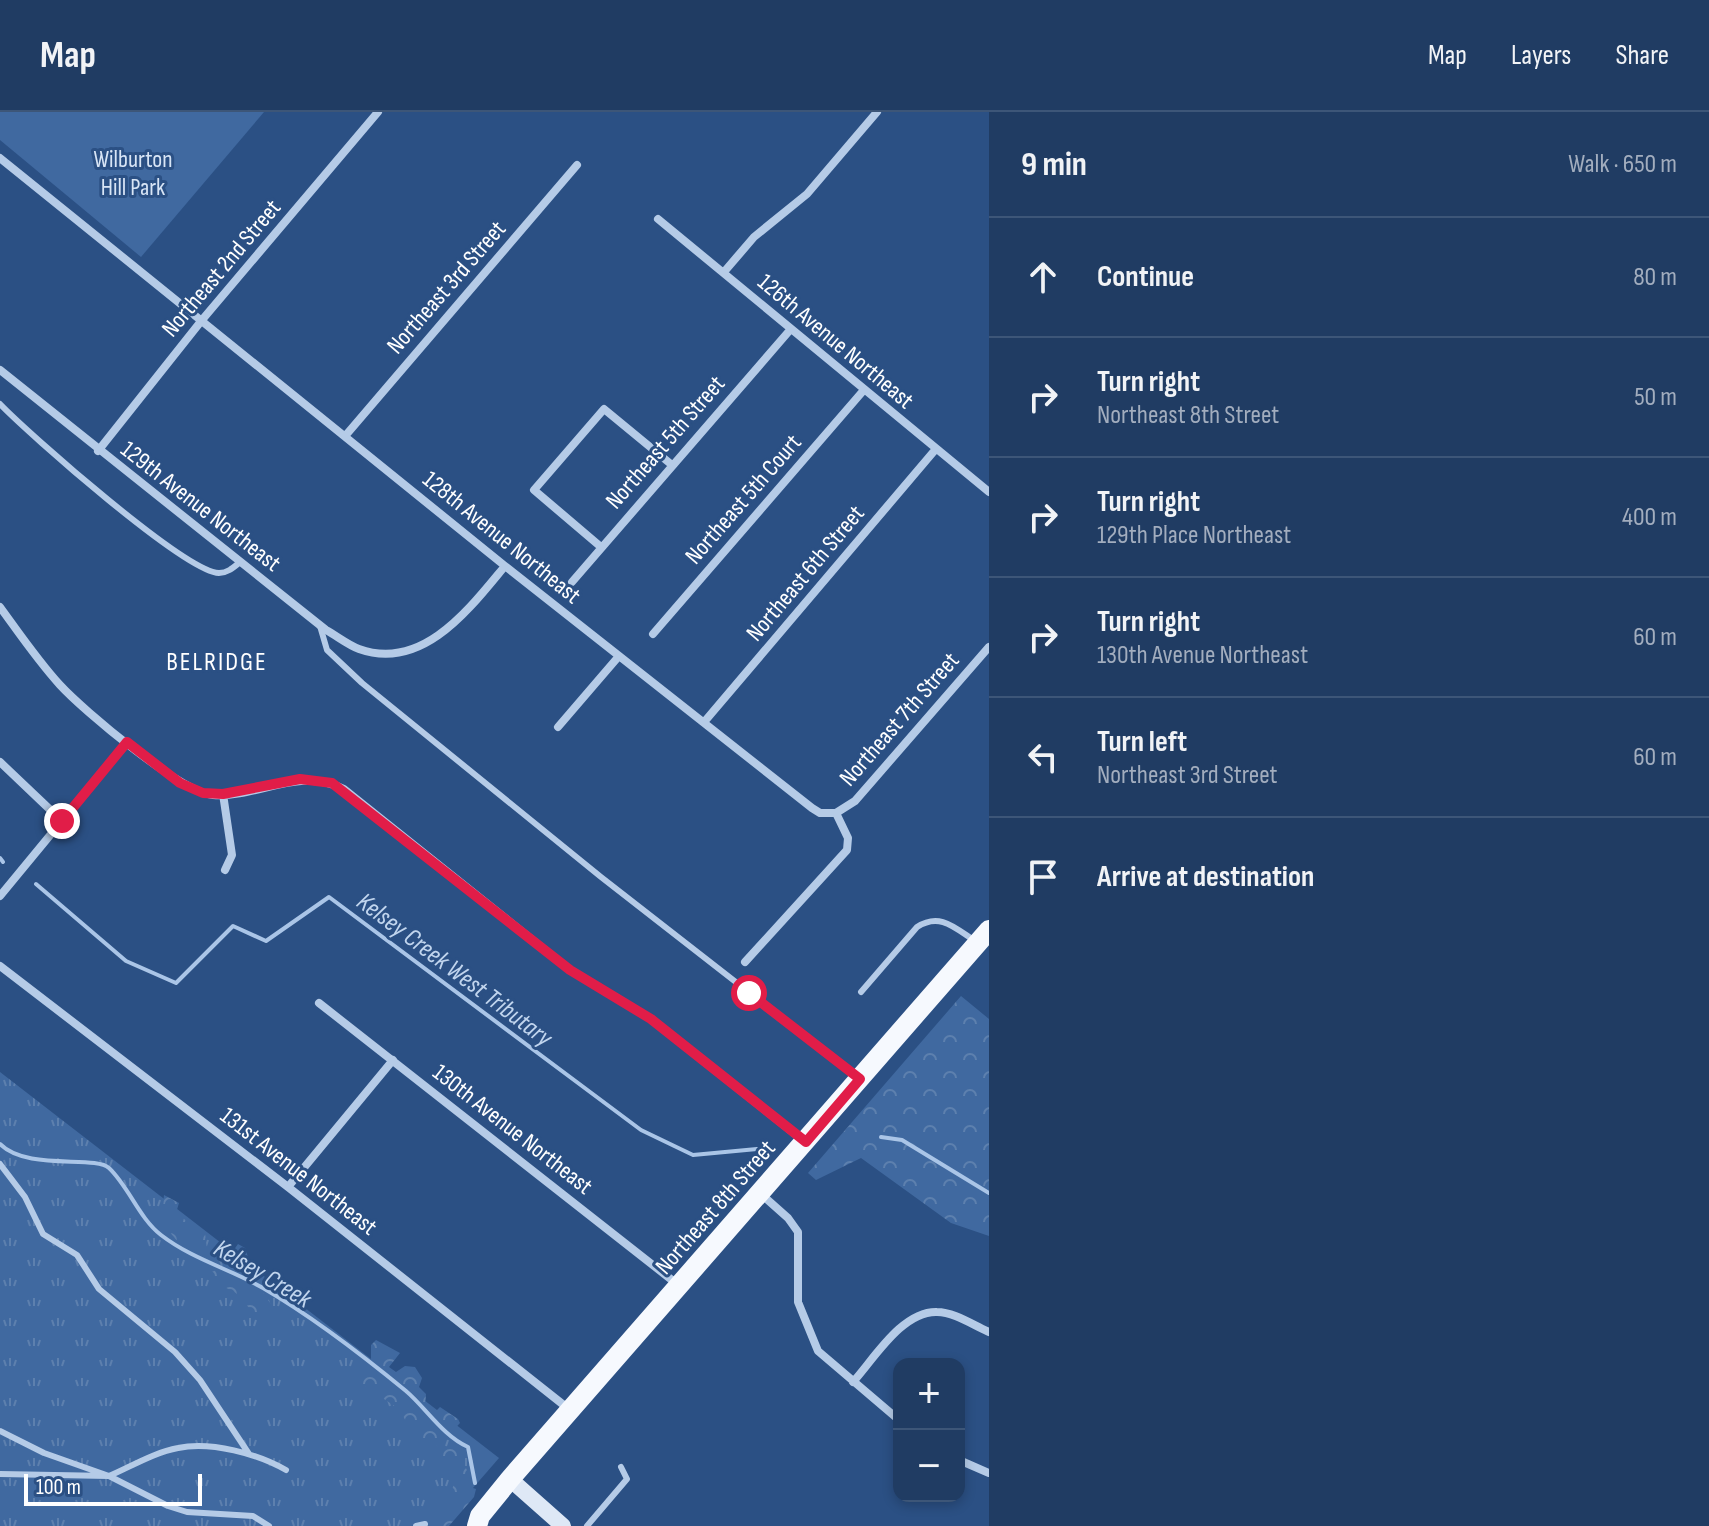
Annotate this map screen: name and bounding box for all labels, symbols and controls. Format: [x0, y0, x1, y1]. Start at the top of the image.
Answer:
text: Map [40, 33, 96, 78]
text: Map [1428, 39, 1467, 72]
text: Layers [1511, 39, 1571, 72]
text: Share [1615, 39, 1669, 72]
text: 9 min [1021, 144, 1087, 185]
park label: Wilburton Hill Park [93, 145, 173, 202]
text: Walk · 650 m [1568, 149, 1677, 180]
street label: Northeast 2nd Street [156, 194, 287, 343]
street label: Northeast 3rd Street [381, 215, 512, 360]
icon: ahead [1021, 255, 1065, 299]
text: Continue [1097, 259, 1194, 295]
text: 80 m [1633, 262, 1677, 293]
street label: 126th Avenue Northeast [752, 268, 920, 415]
text: Turn right [1097, 364, 1200, 400]
street label: Northeast 5th Street [600, 370, 731, 515]
icon: right [1021, 375, 1065, 419]
text: 50 m [1634, 382, 1677, 413]
text: Northeast 8th Street [1097, 400, 1279, 431]
street label: Northeast 5th Court [679, 428, 808, 570]
street label: 129th Avenue Northeast [115, 435, 286, 578]
street label: 128th Avenue Northeast [417, 465, 586, 610]
text: Turn right [1097, 484, 1200, 520]
icon: right [1021, 495, 1065, 539]
street label: Northeast 6th Street [740, 500, 871, 647]
text: 400 m [1622, 502, 1677, 533]
text: 129th Place Northeast [1097, 520, 1291, 551]
text: Turn right [1097, 604, 1200, 640]
icon: right [1021, 615, 1065, 659]
text: 60 m [1633, 622, 1677, 653]
text: 130th Avenue Northeast [1097, 640, 1308, 671]
district label: BELRIDGE [166, 647, 268, 678]
street label: Northeast 7th Street [833, 647, 965, 792]
text: Turn left [1097, 724, 1187, 760]
icon: left [1021, 735, 1065, 779]
text: 60 m [1633, 742, 1677, 773]
text: Northeast 3rd Street [1097, 760, 1278, 791]
route end [44, 803, 80, 839]
icon: arrive [1021, 855, 1065, 899]
text: Arrive at destination [1097, 859, 1314, 895]
water label: Kelsey Creek West Tributary [350, 887, 559, 1054]
route start [731, 975, 767, 1011]
street label: 130th Avenue Northeast [427, 1058, 598, 1201]
street label: 131st Avenue Northeast [215, 1101, 383, 1242]
street label: Northeast 8th Street [649, 1134, 781, 1280]
water label: Kelsey Creek [208, 1233, 318, 1316]
map controls [893, 1358, 965, 1502]
button: + [893, 1358, 965, 1430]
button: − [893, 1430, 965, 1502]
scale bar [24, 1470, 202, 1506]
text: 100 m [36, 1474, 81, 1501]

